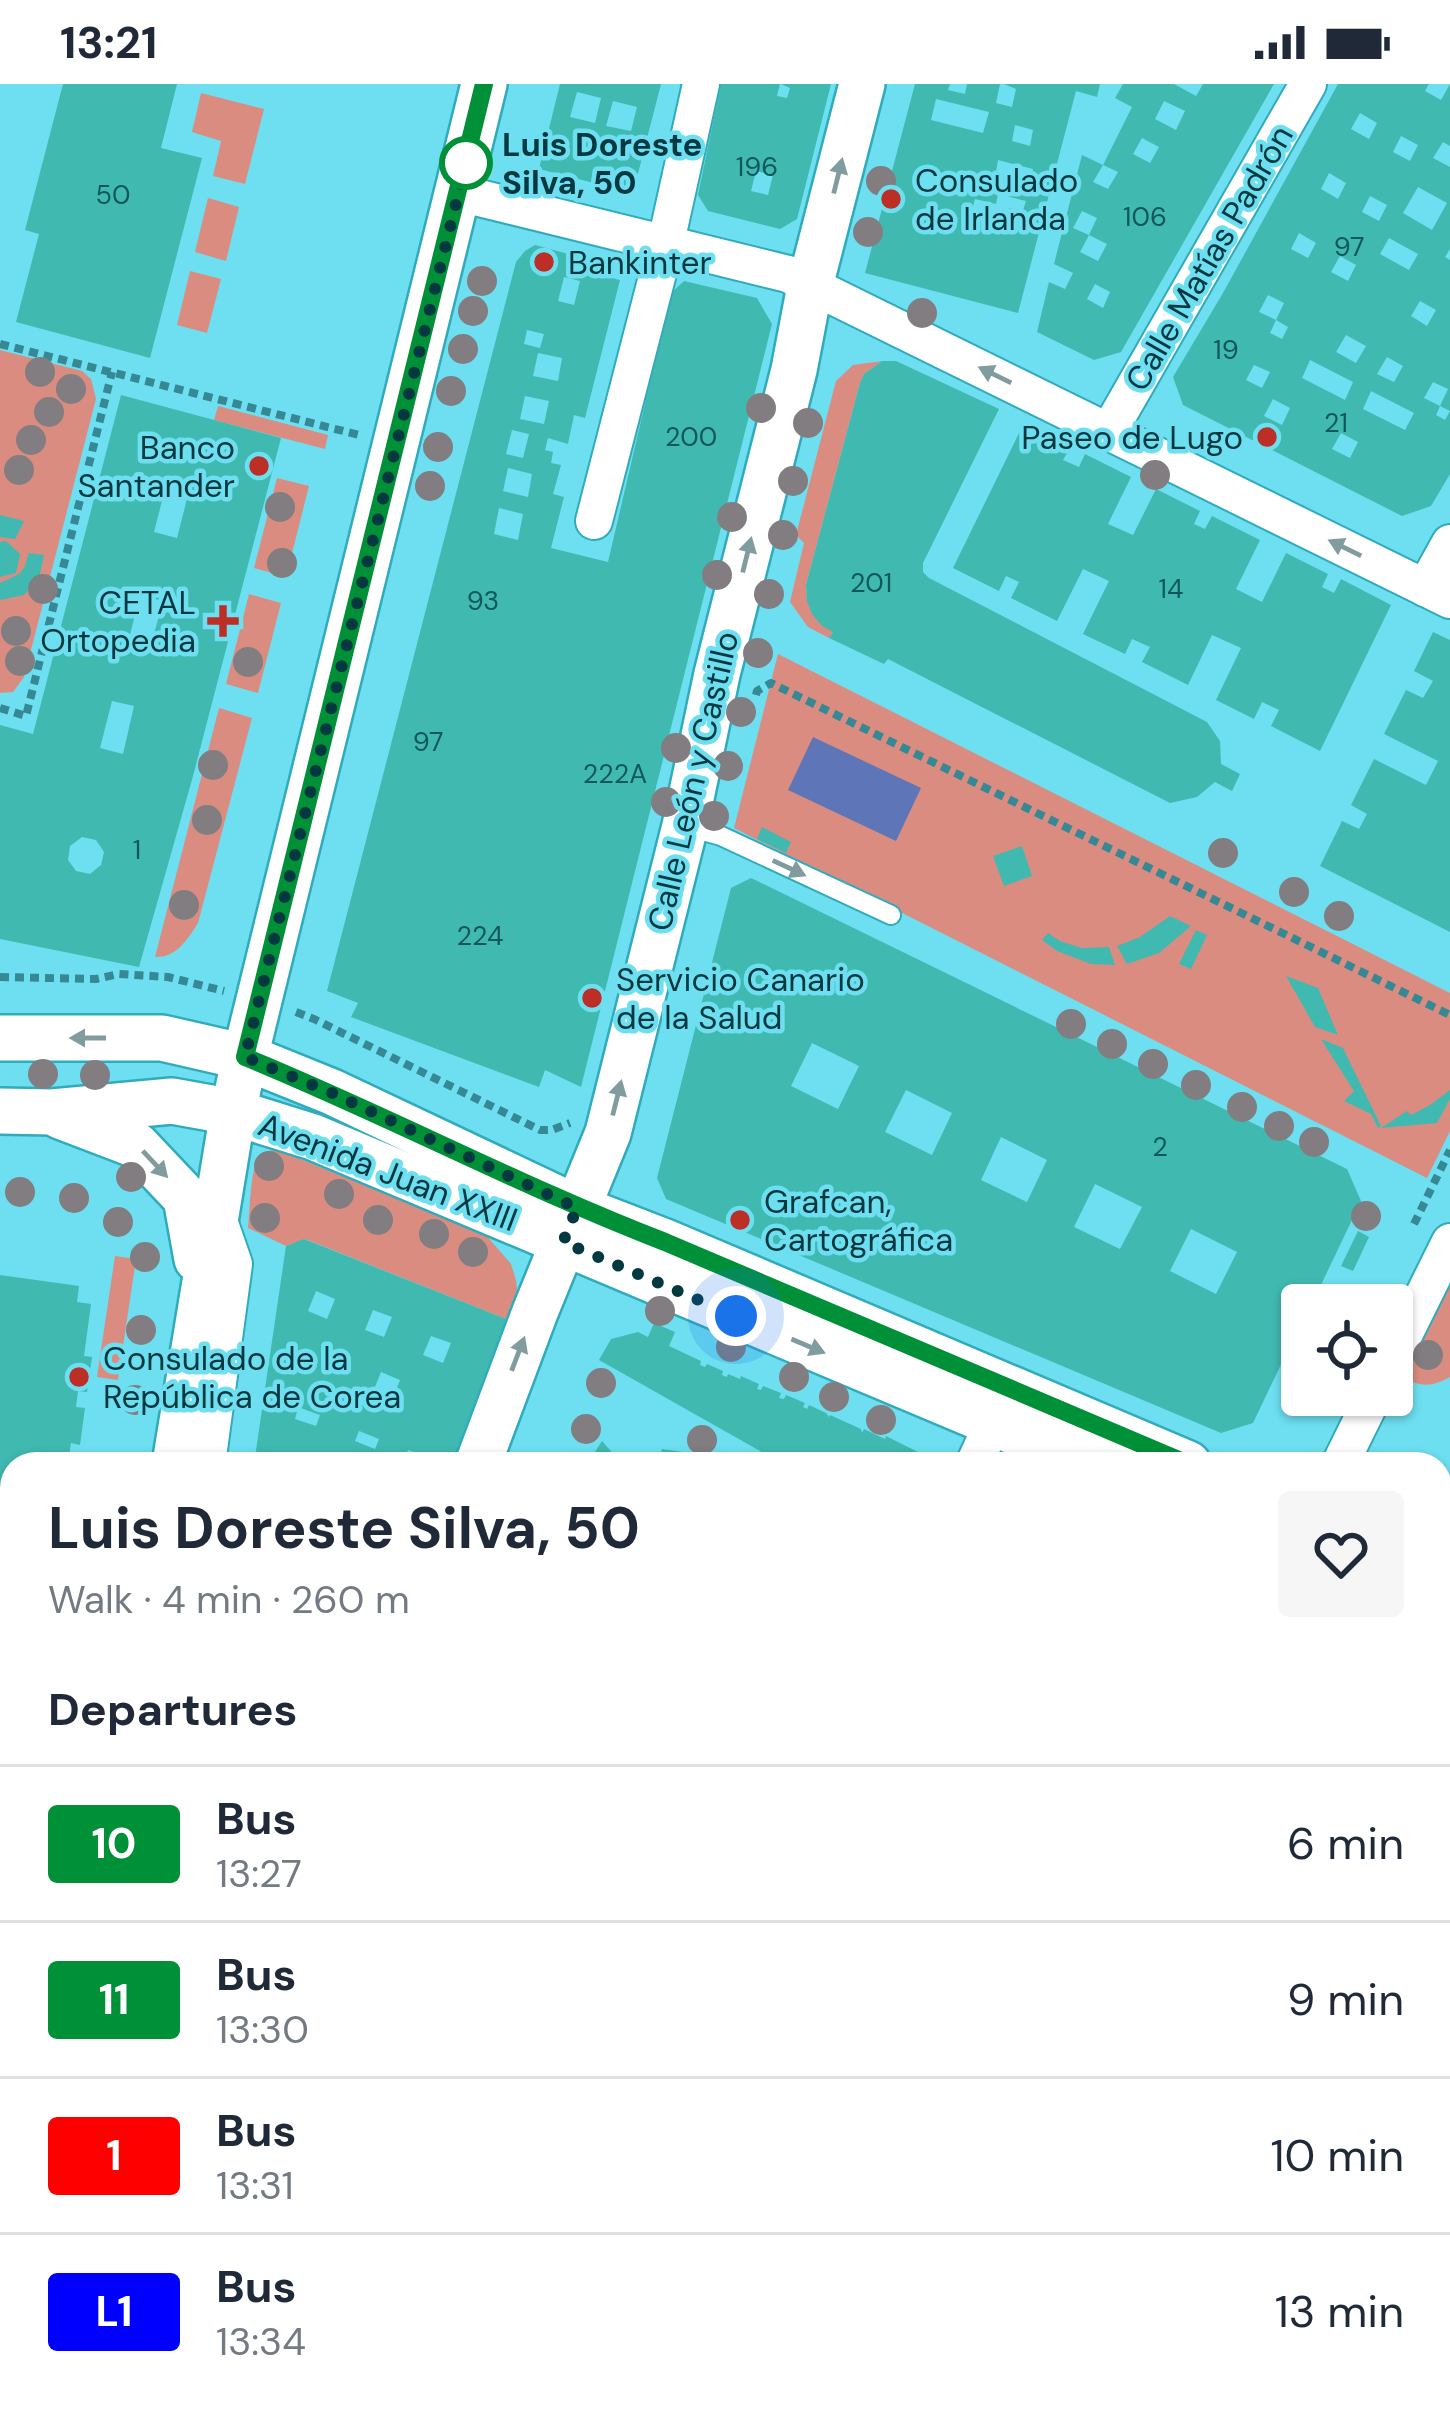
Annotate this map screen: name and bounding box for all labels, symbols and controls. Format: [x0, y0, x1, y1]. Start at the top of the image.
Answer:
text: 13:21 [60, 13, 157, 72]
street label: Calle Matías Padrón [1115, 117, 1303, 399]
place label: Luis Doreste Silva, 50 [502, 123, 702, 204]
marker: Luis Doreste Silva, 50 [441, 138, 491, 188]
house number: 196 [736, 149, 778, 184]
one-way arrow [829, 158, 848, 195]
place label: Consulado de Irlanda [915, 159, 1078, 240]
house number: 50 [96, 177, 130, 212]
marker: Consulado de Irlanda [878, 186, 904, 212]
house number: 106 [1123, 199, 1167, 234]
house number: 97 [1334, 229, 1364, 264]
place label: Bankinter [568, 241, 712, 284]
marker: Bankinter [531, 249, 557, 275]
house number: 19 [1213, 332, 1239, 367]
one-way arrow [978, 365, 1013, 385]
house number: 21 [1324, 405, 1348, 440]
place label: Paseo de Lugo [1021, 416, 1243, 459]
house number: 200 [665, 419, 717, 454]
marker: Paseo de Lugo [1254, 424, 1280, 450]
place label: Banco Santander [77, 426, 235, 507]
marker: Banco Santander [246, 453, 272, 479]
one-way arrow [738, 537, 757, 574]
one-way arrow [1327, 538, 1362, 558]
house number: 201 [850, 565, 892, 600]
house number: 14 [1159, 571, 1183, 606]
place label: CETAL Ortopedia [40, 581, 196, 662]
house number: 93 [467, 583, 499, 618]
marker: CETAL Ortopedia [207, 605, 239, 637]
street label: Calle León y Castillo [638, 627, 748, 935]
house number: 97 [413, 724, 443, 759]
house number: 222A [583, 756, 647, 791]
house number: 1 [133, 832, 141, 867]
one-way arrow [772, 858, 807, 878]
house number: 224 [456, 918, 504, 953]
place label: Servicio Canario de la Salud [616, 958, 865, 1039]
marker: Servicio Canario de la Salud [579, 985, 605, 1011]
one-way arrow [68, 1028, 106, 1048]
one-way arrow [608, 1079, 627, 1116]
street label: Avenida Juan XXIII [252, 1103, 524, 1241]
house number: 2 [1152, 1129, 1168, 1164]
one-way arrow [140, 1149, 168, 1178]
place label: Grafcan, Cartográfica [764, 1180, 953, 1261]
marker: Grafcan, Cartográfica [727, 1207, 753, 1233]
map controls [1281, 1284, 1413, 1416]
button: locate [1281, 1284, 1413, 1416]
your location [706, 1286, 766, 1346]
one-way arrow [510, 1336, 529, 1372]
place label: Consulado de la República de Corea [103, 1337, 401, 1418]
one-way arrow [790, 1337, 826, 1356]
marker: Consulado de la República de Corea [66, 1364, 92, 1390]
text: Luis Doreste Silva, 50 [48, 1491, 640, 1566]
button: heart [1278, 1491, 1404, 1617]
text: Walk · 4 min · 260 m [48, 1574, 410, 1625]
text: Departures [48, 1680, 297, 1739]
text: Bus [216, 1789, 296, 1848]
text: 6 min [1287, 1814, 1404, 1873]
text: 10 [92, 1816, 136, 1871]
text: 13:27 [216, 1848, 302, 1899]
text: Bus [216, 1945, 296, 2004]
text: 9 min [1287, 1970, 1404, 2029]
text: 11 [99, 1972, 129, 2027]
text: 13:30 [216, 2004, 309, 2055]
text: Bus [216, 2101, 296, 2160]
text: 10 min [1270, 2126, 1404, 2185]
text: 1 [106, 2128, 122, 2183]
text: 13:31 [216, 2160, 294, 2211]
text: Bus [216, 2257, 296, 2316]
text: 13 min [1275, 2282, 1404, 2341]
text: L1 [95, 2284, 133, 2339]
text: 13:34 [216, 2316, 306, 2367]

